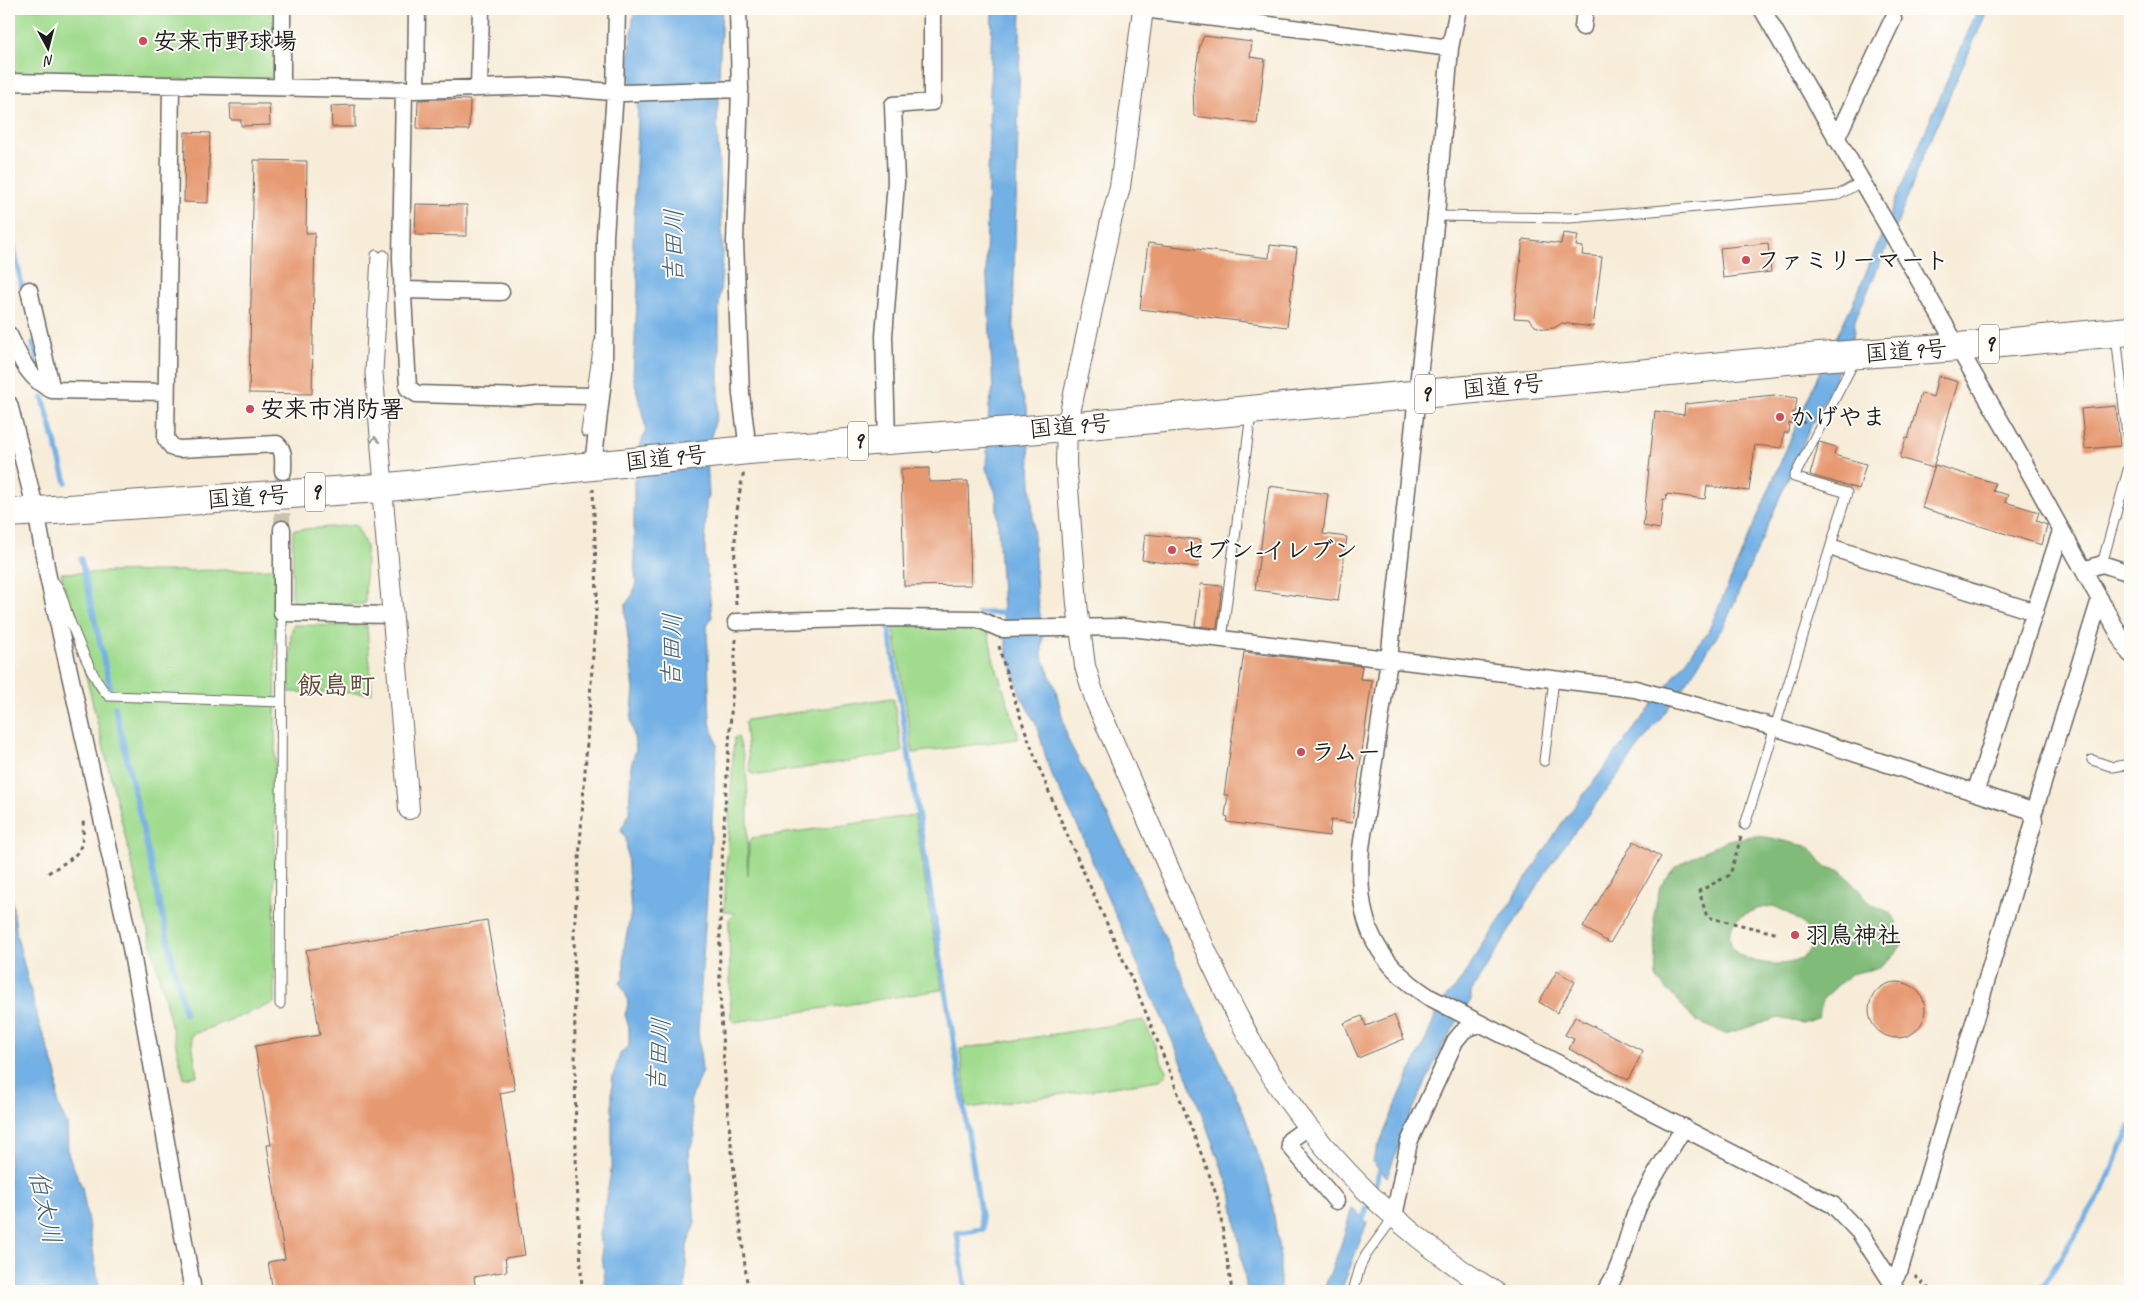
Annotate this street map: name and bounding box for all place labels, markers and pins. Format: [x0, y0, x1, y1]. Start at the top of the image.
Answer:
place label: 安来市野球場 [153, 26, 297, 56]
marker: 安来市野球場 [137, 35, 149, 47]
place label: ファミリーマート [1756, 245, 1949, 275]
marker: ファミリーマート [1740, 254, 1752, 266]
place label: 安来市消防署 [260, 394, 404, 424]
place label: かげやま [1790, 402, 1886, 432]
marker: 安来市消防署 [244, 403, 256, 415]
marker: かげやま [1774, 411, 1786, 423]
place label: セブン-イレブン [1182, 535, 1358, 565]
marker: セブン-イレブン [1166, 544, 1178, 556]
place label: ラムー [1311, 737, 1381, 767]
marker: ラムー [1295, 746, 1307, 758]
place label: 羽鳥神社 [1805, 920, 1901, 950]
marker: 羽鳥神社 [1789, 929, 1801, 941]

